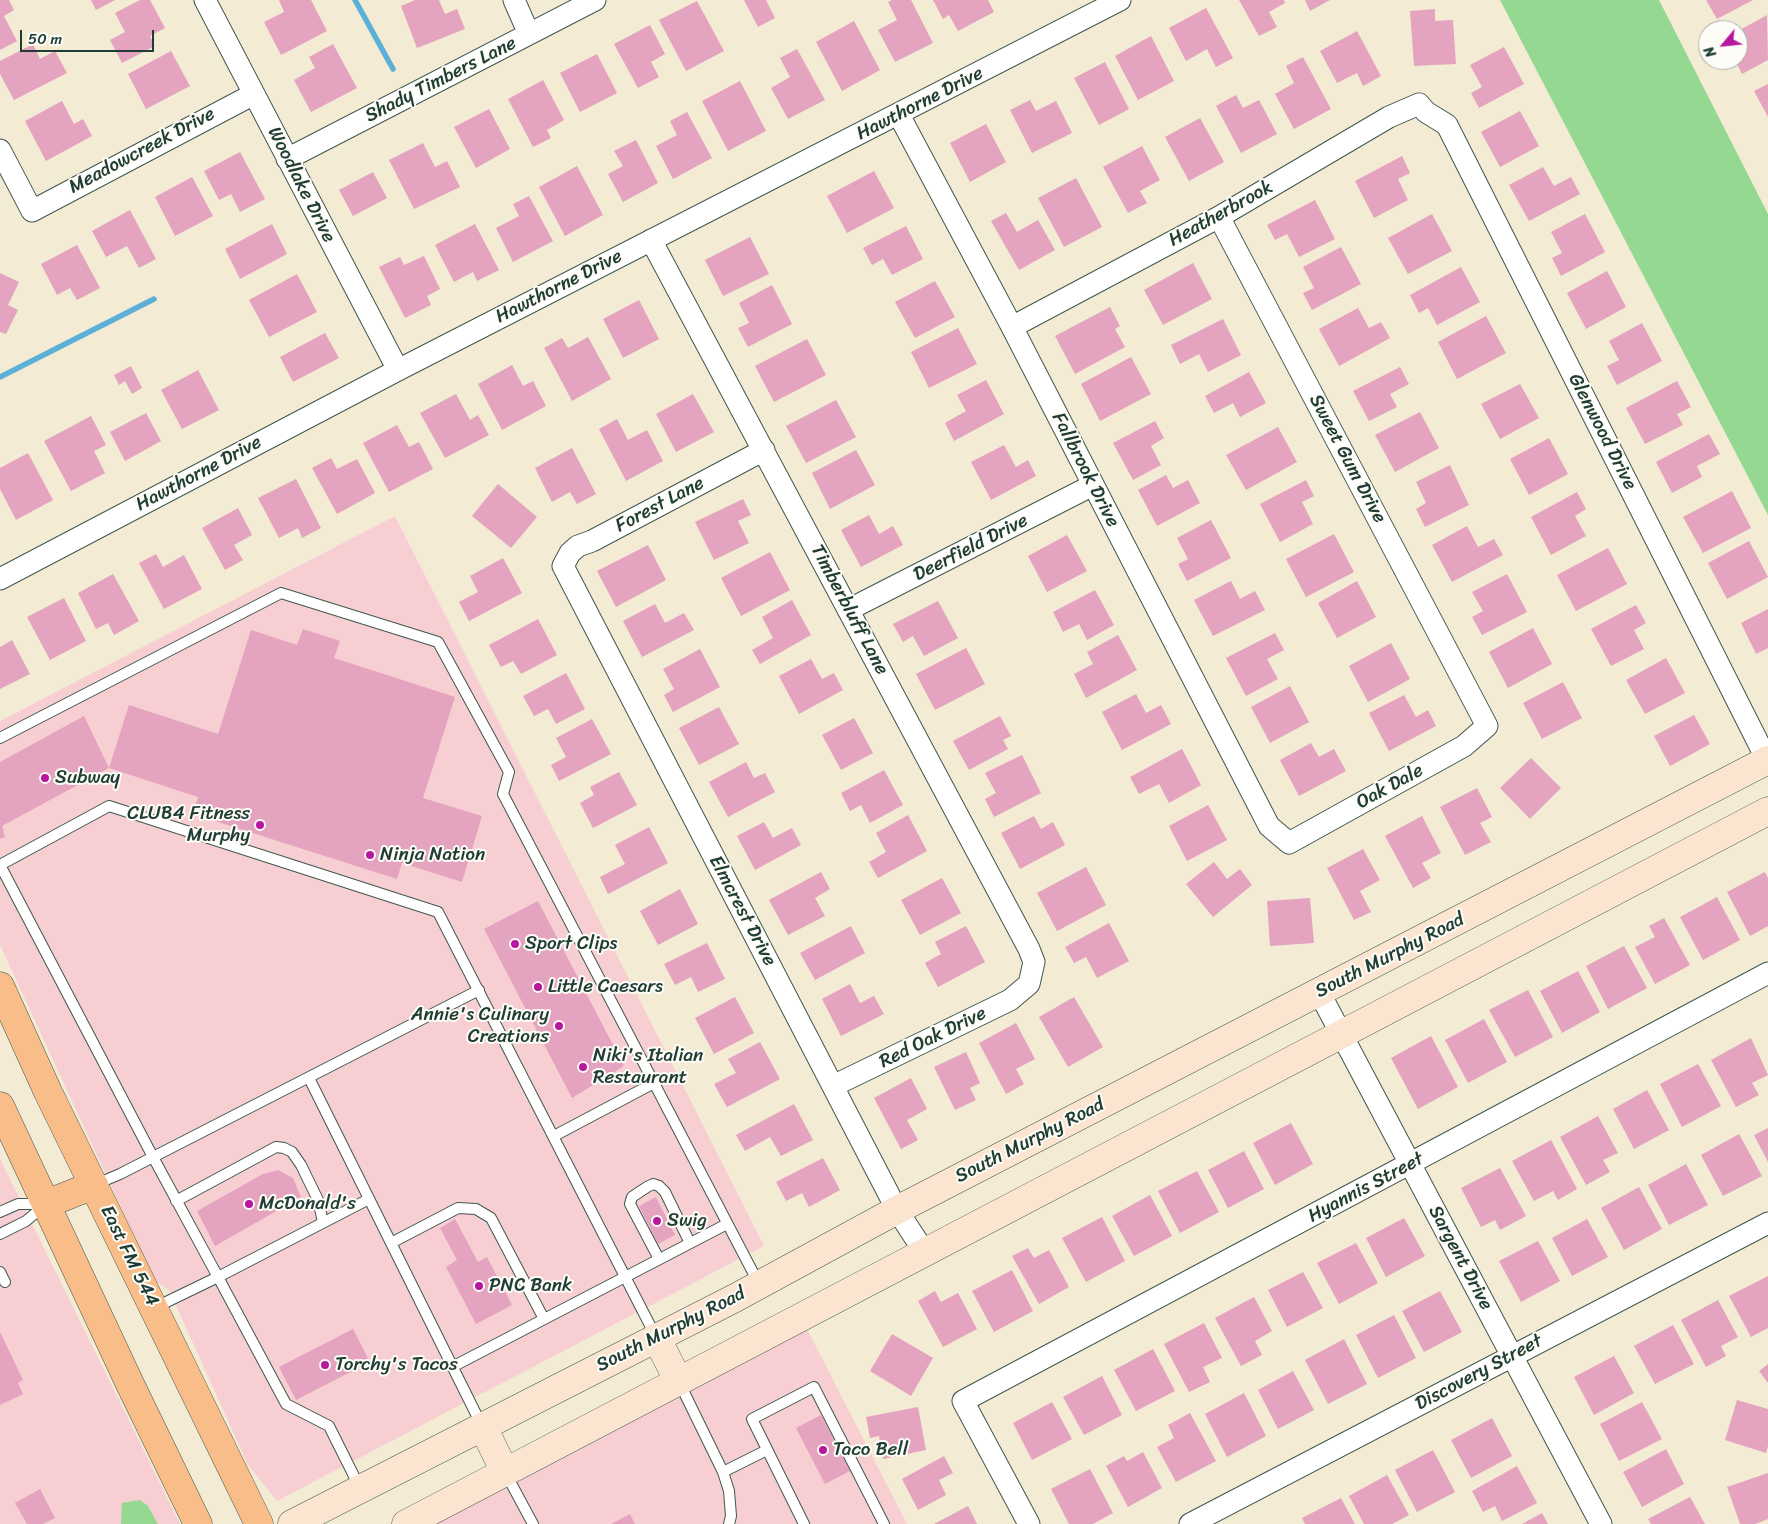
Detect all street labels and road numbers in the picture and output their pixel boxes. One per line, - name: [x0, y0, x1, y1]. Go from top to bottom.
- street label: Shady Timbers Lane: [362, 32, 520, 128]
- street label: Hawthorne Drive: [853, 62, 987, 146]
- street label: Meadowcreek Drive: [65, 103, 219, 199]
- street label: Woodlake Drive: [262, 123, 340, 247]
- street label: Heatherbrook: [1165, 176, 1277, 252]
- street label: Hawthorne Drive: [492, 245, 626, 329]
- street label: Glenwood Drive: [1563, 370, 1641, 494]
- street label: Sweet Gum Drive: [1304, 391, 1390, 527]
- street label: Fallbrook Drive: [1046, 409, 1124, 531]
- street label: Hawthorne Drive: [132, 431, 266, 517]
- street label: Forest Lane: [612, 472, 708, 538]
- street label: Deerfield Drive: [910, 509, 1032, 587]
- street label: Timberbluff Lane: [805, 541, 893, 679]
- street label: Oak Dale: [1353, 759, 1427, 815]
- street label: Elmcrest Drive: [703, 852, 781, 970]
- street label: South Murphy Road: [1312, 909, 1468, 1003]
- street label: Red Oak Drive: [876, 1002, 990, 1074]
- street label: South Murphy Road: [952, 1094, 1108, 1188]
- street label: Hyannis Street: [1304, 1148, 1428, 1228]
- street label: East FM 544: [95, 1202, 163, 1310]
- street label: Sargent Drive: [1423, 1202, 1497, 1314]
- street label: South Murphy Road: [593, 1283, 749, 1377]
- street label: Discovery Street: [1412, 1330, 1546, 1416]

